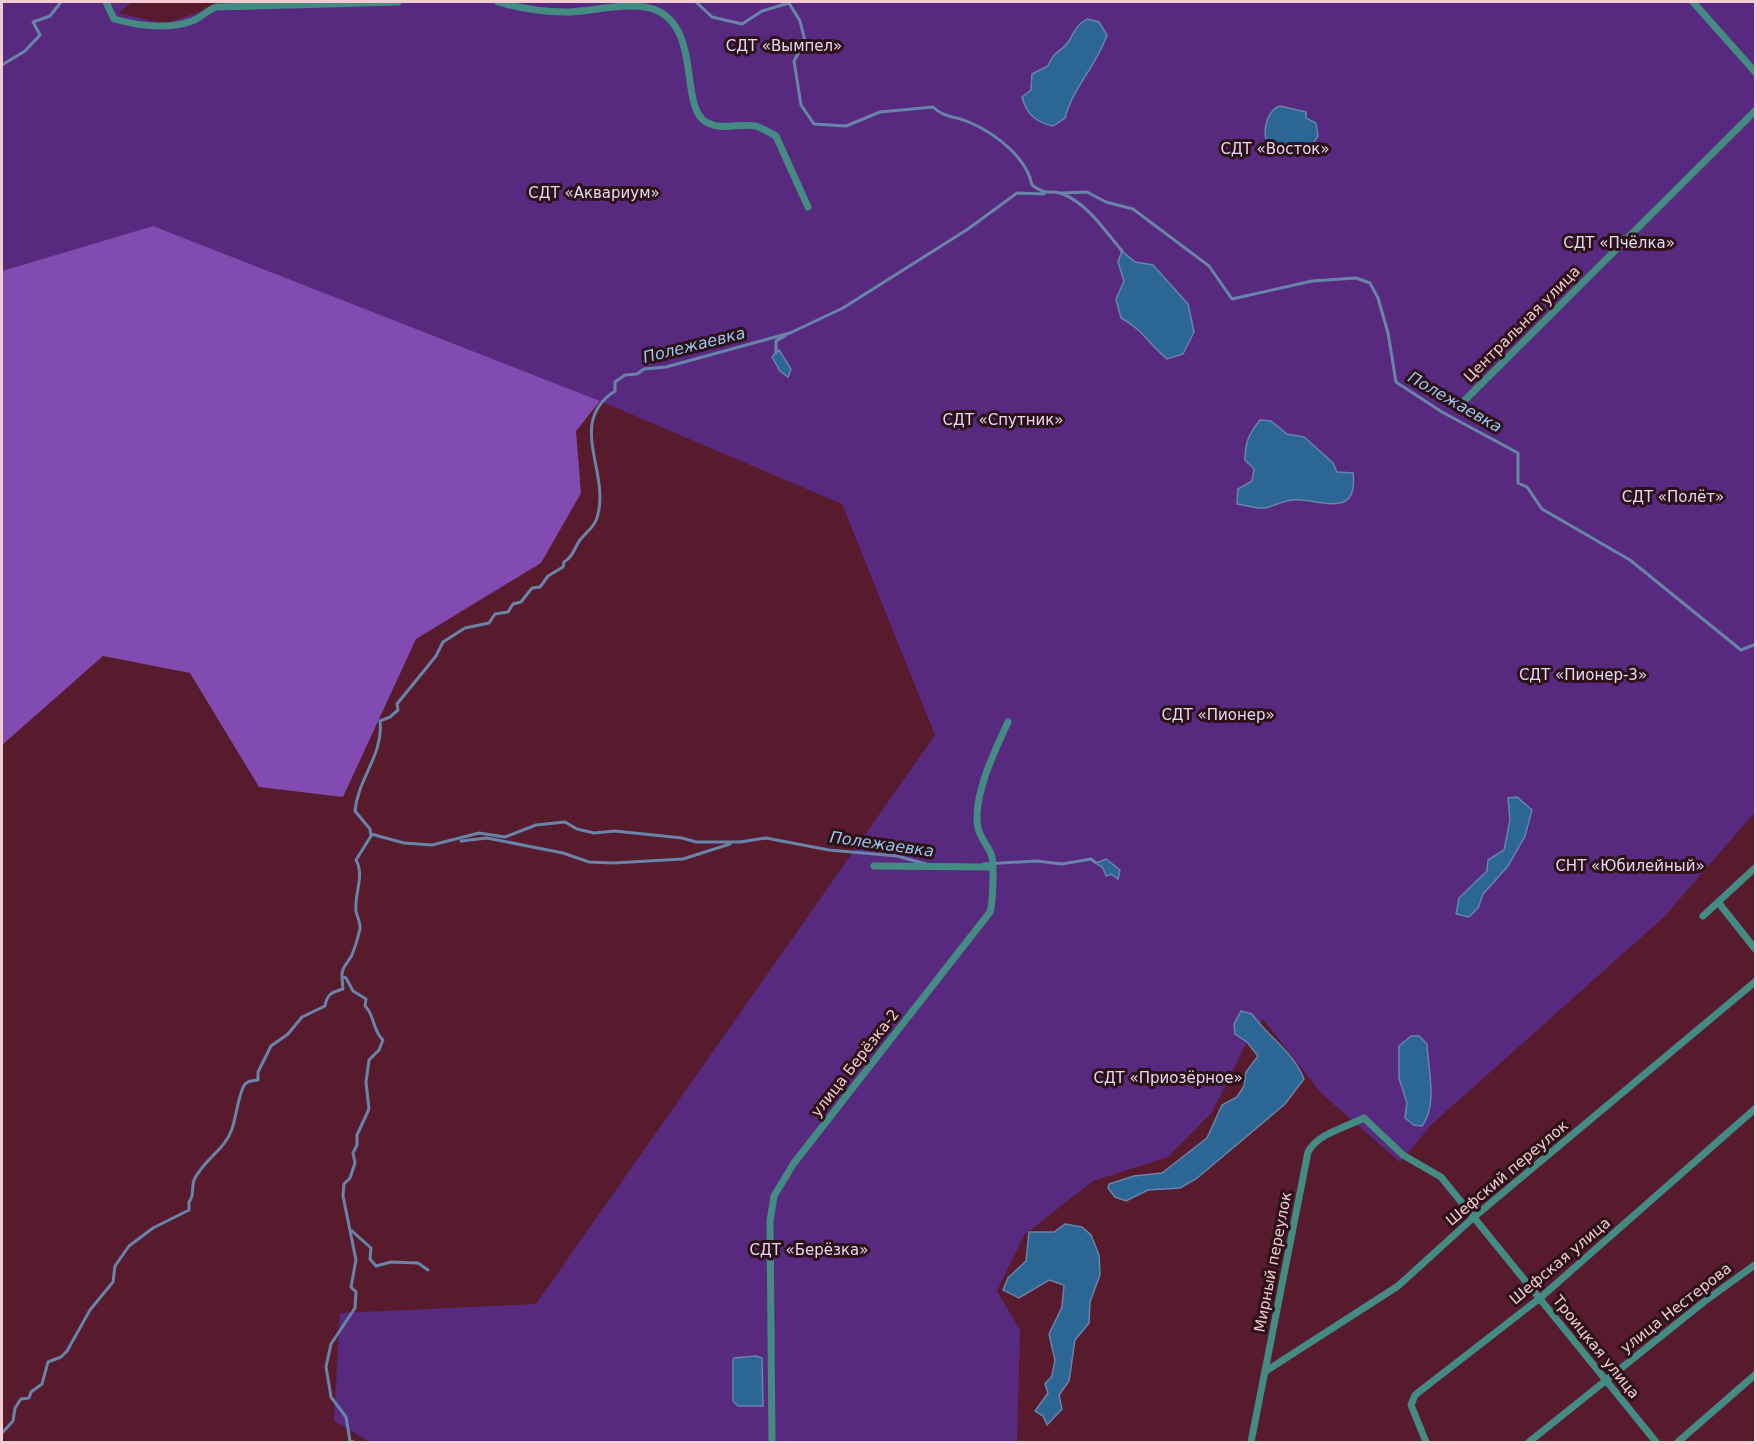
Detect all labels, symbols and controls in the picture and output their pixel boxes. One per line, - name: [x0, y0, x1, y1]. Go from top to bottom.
- park label: СДТ «Вымпел»: [726, 37, 842, 55]
- park label: СДТ «Восток»: [1220, 140, 1330, 158]
- park label: СДТ «Аквариум»: [528, 184, 660, 202]
- park label: СДТ «Пчёлка»: [1563, 234, 1675, 252]
- street label: Центральная улица: [1460, 262, 1584, 386]
- water label: Полежаевка: [641, 323, 747, 367]
- water label: Полежаевка: [1405, 368, 1505, 436]
- park label: СДТ «Спутник»: [943, 411, 1064, 429]
- park label: СДТ «Полёт»: [1622, 488, 1724, 506]
- park label: СДТ «Пионер-3»: [1519, 666, 1647, 684]
- park label: СДТ «Пионер»: [1161, 706, 1275, 724]
- water label: Полежаевка: [829, 827, 935, 861]
- park label: СНТ «Юбилейный»: [1555, 857, 1705, 875]
- street label: улица Берёзка-2: [807, 1006, 903, 1120]
- park label: СДТ «Приозёрное»: [1093, 1069, 1243, 1087]
- street label: Шефский переулок: [1442, 1117, 1572, 1229]
- street label: Мирный переулок: [1251, 1190, 1295, 1334]
- street label: Шефская улица: [1506, 1214, 1614, 1308]
- park label: СДТ «Берёзка»: [750, 1241, 868, 1259]
- street label: улица Нестерова: [1617, 1259, 1735, 1357]
- street label: Троицкая улица: [1548, 1291, 1643, 1402]

